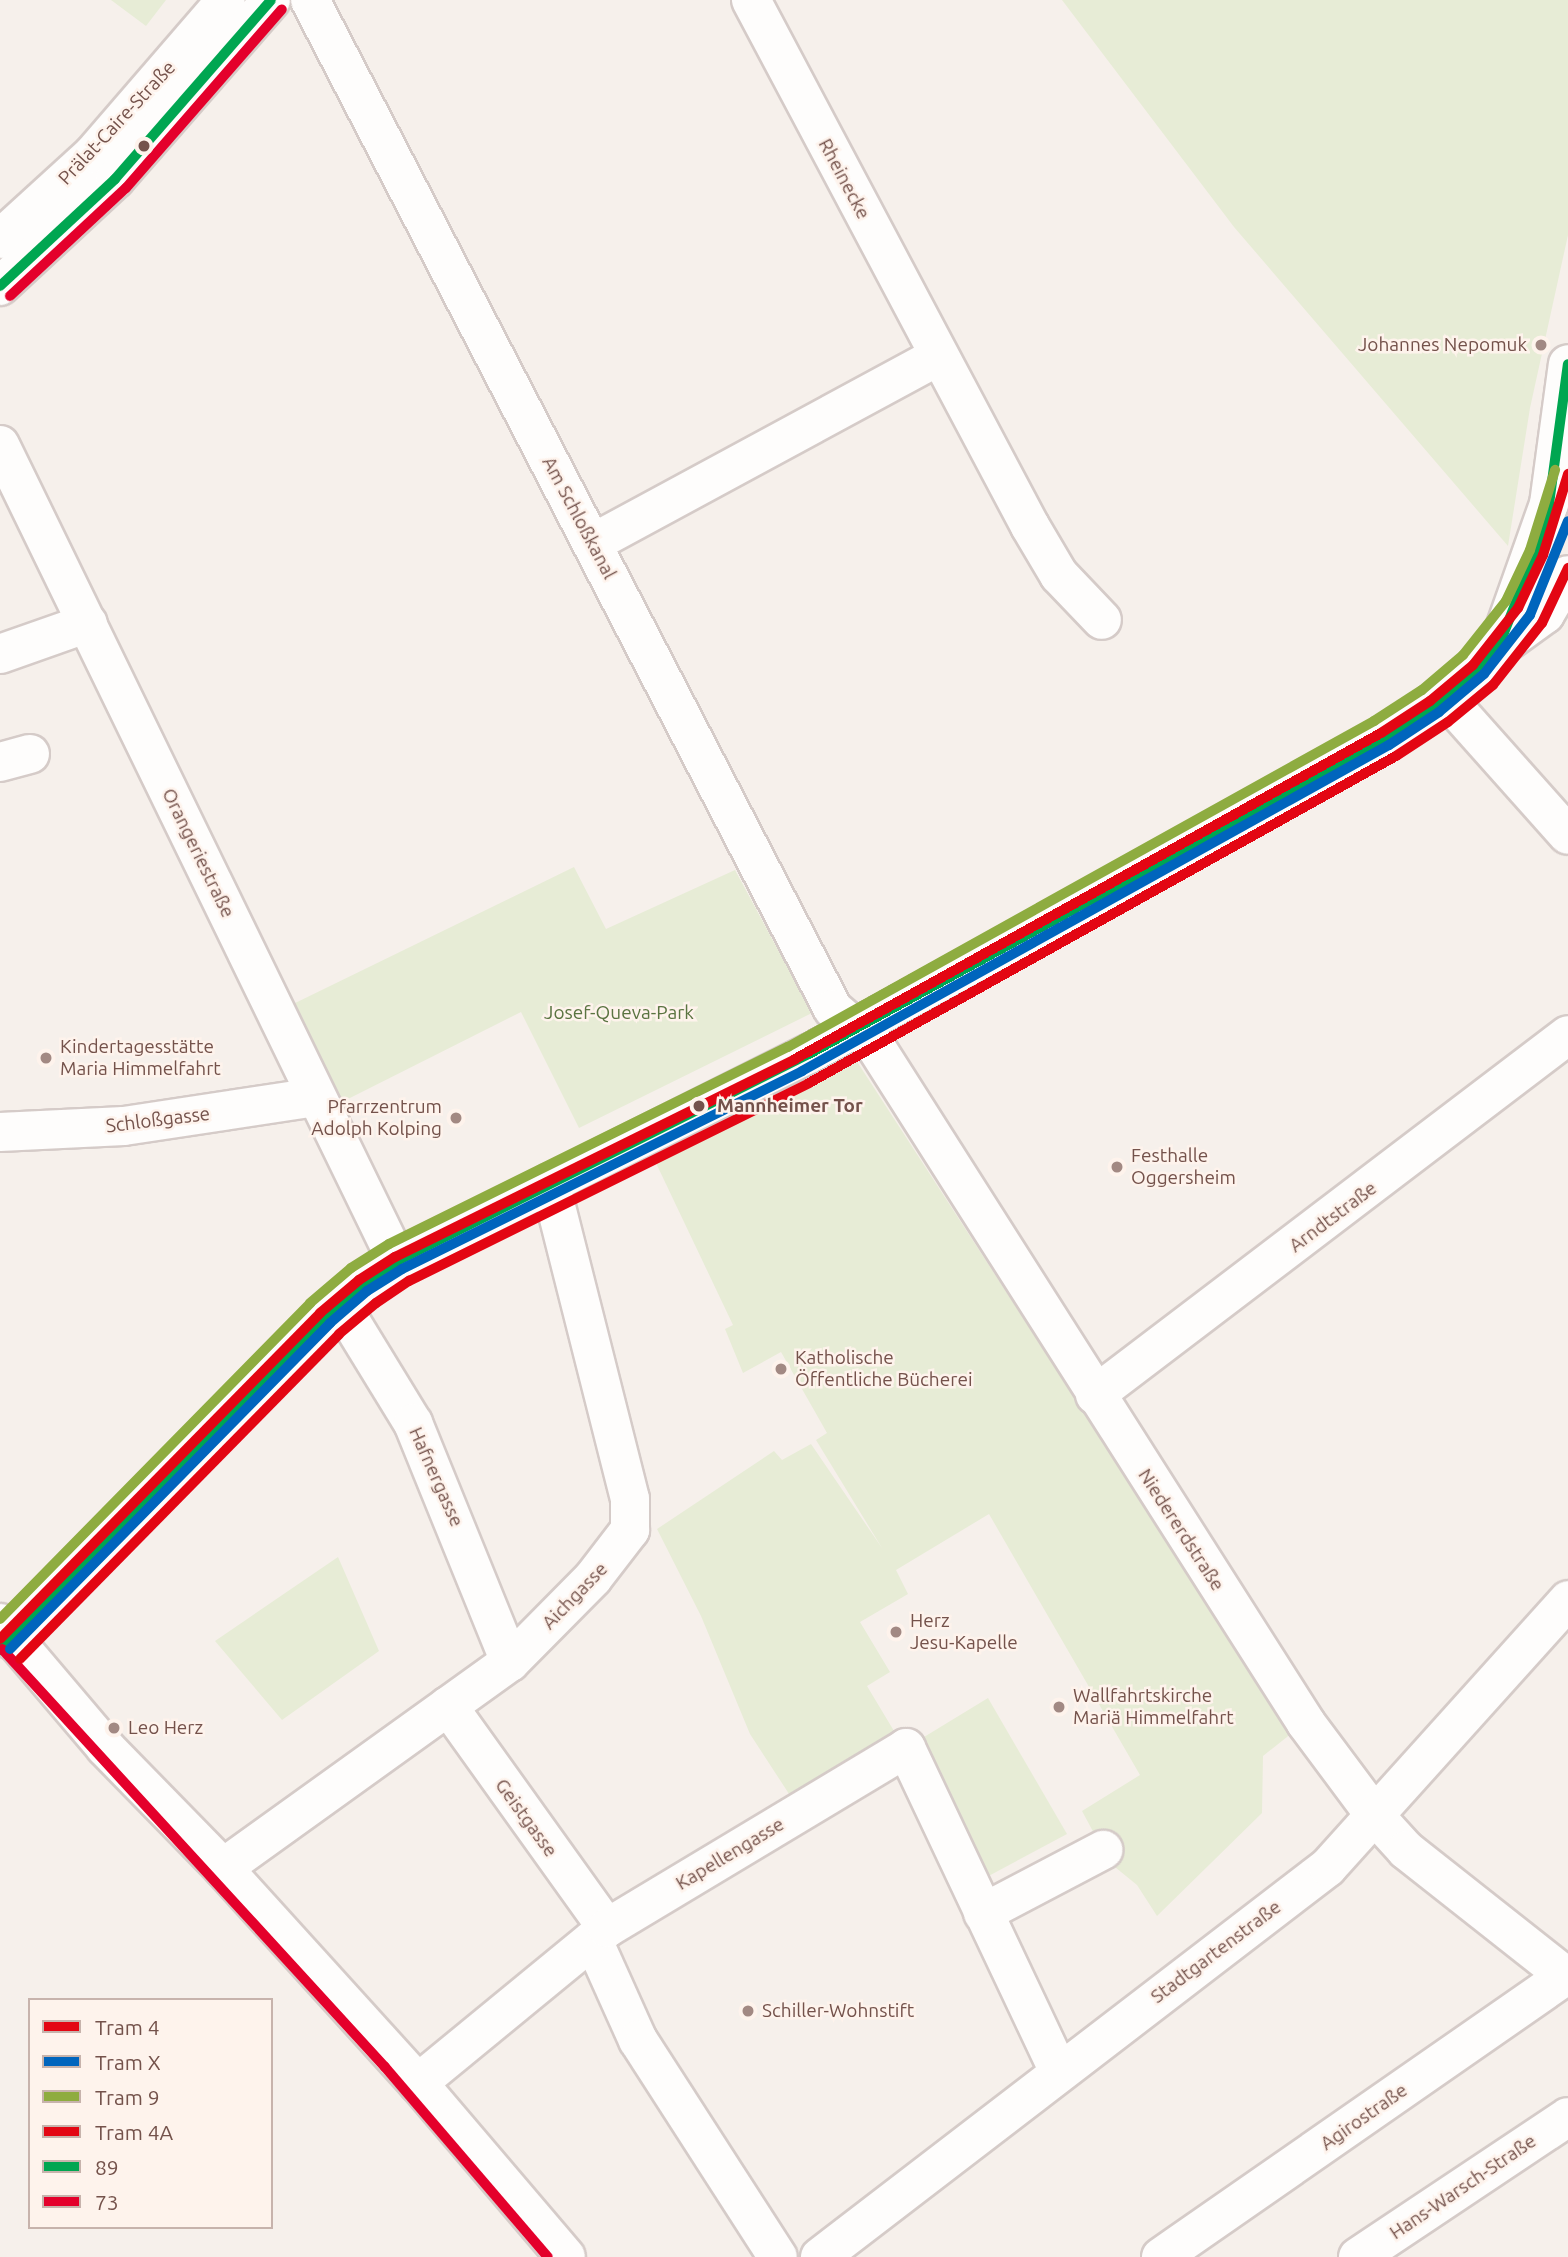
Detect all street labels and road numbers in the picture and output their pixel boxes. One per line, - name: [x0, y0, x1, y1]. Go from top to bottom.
- street label: Prälat-Caire-Straße: [54, 56, 180, 190]
- street label: Rheinecke: [813, 135, 875, 223]
- street label: Am Schloßkanal: [537, 453, 621, 583]
- street label: Orangeriestraße: [157, 785, 239, 921]
- street label: Schloßgasse: [105, 1102, 211, 1138]
- street label: Arndtstraße: [1285, 1177, 1381, 1257]
- street label: Hafnergasse: [404, 1424, 468, 1530]
- street label: Niedererdstraße: [1133, 1465, 1229, 1595]
- street label: Aichgasse: [538, 1558, 612, 1634]
- street label: Geistgasse: [490, 1774, 562, 1862]
- street label: Kapellengasse: [672, 1813, 788, 1895]
- street label: Stadtgartenstraße: [1146, 1896, 1286, 2008]
- street label: Agirostraße: [1316, 2079, 1412, 2155]
- street label: Hans-Warsch-Straße: [1386, 2130, 1540, 2244]

